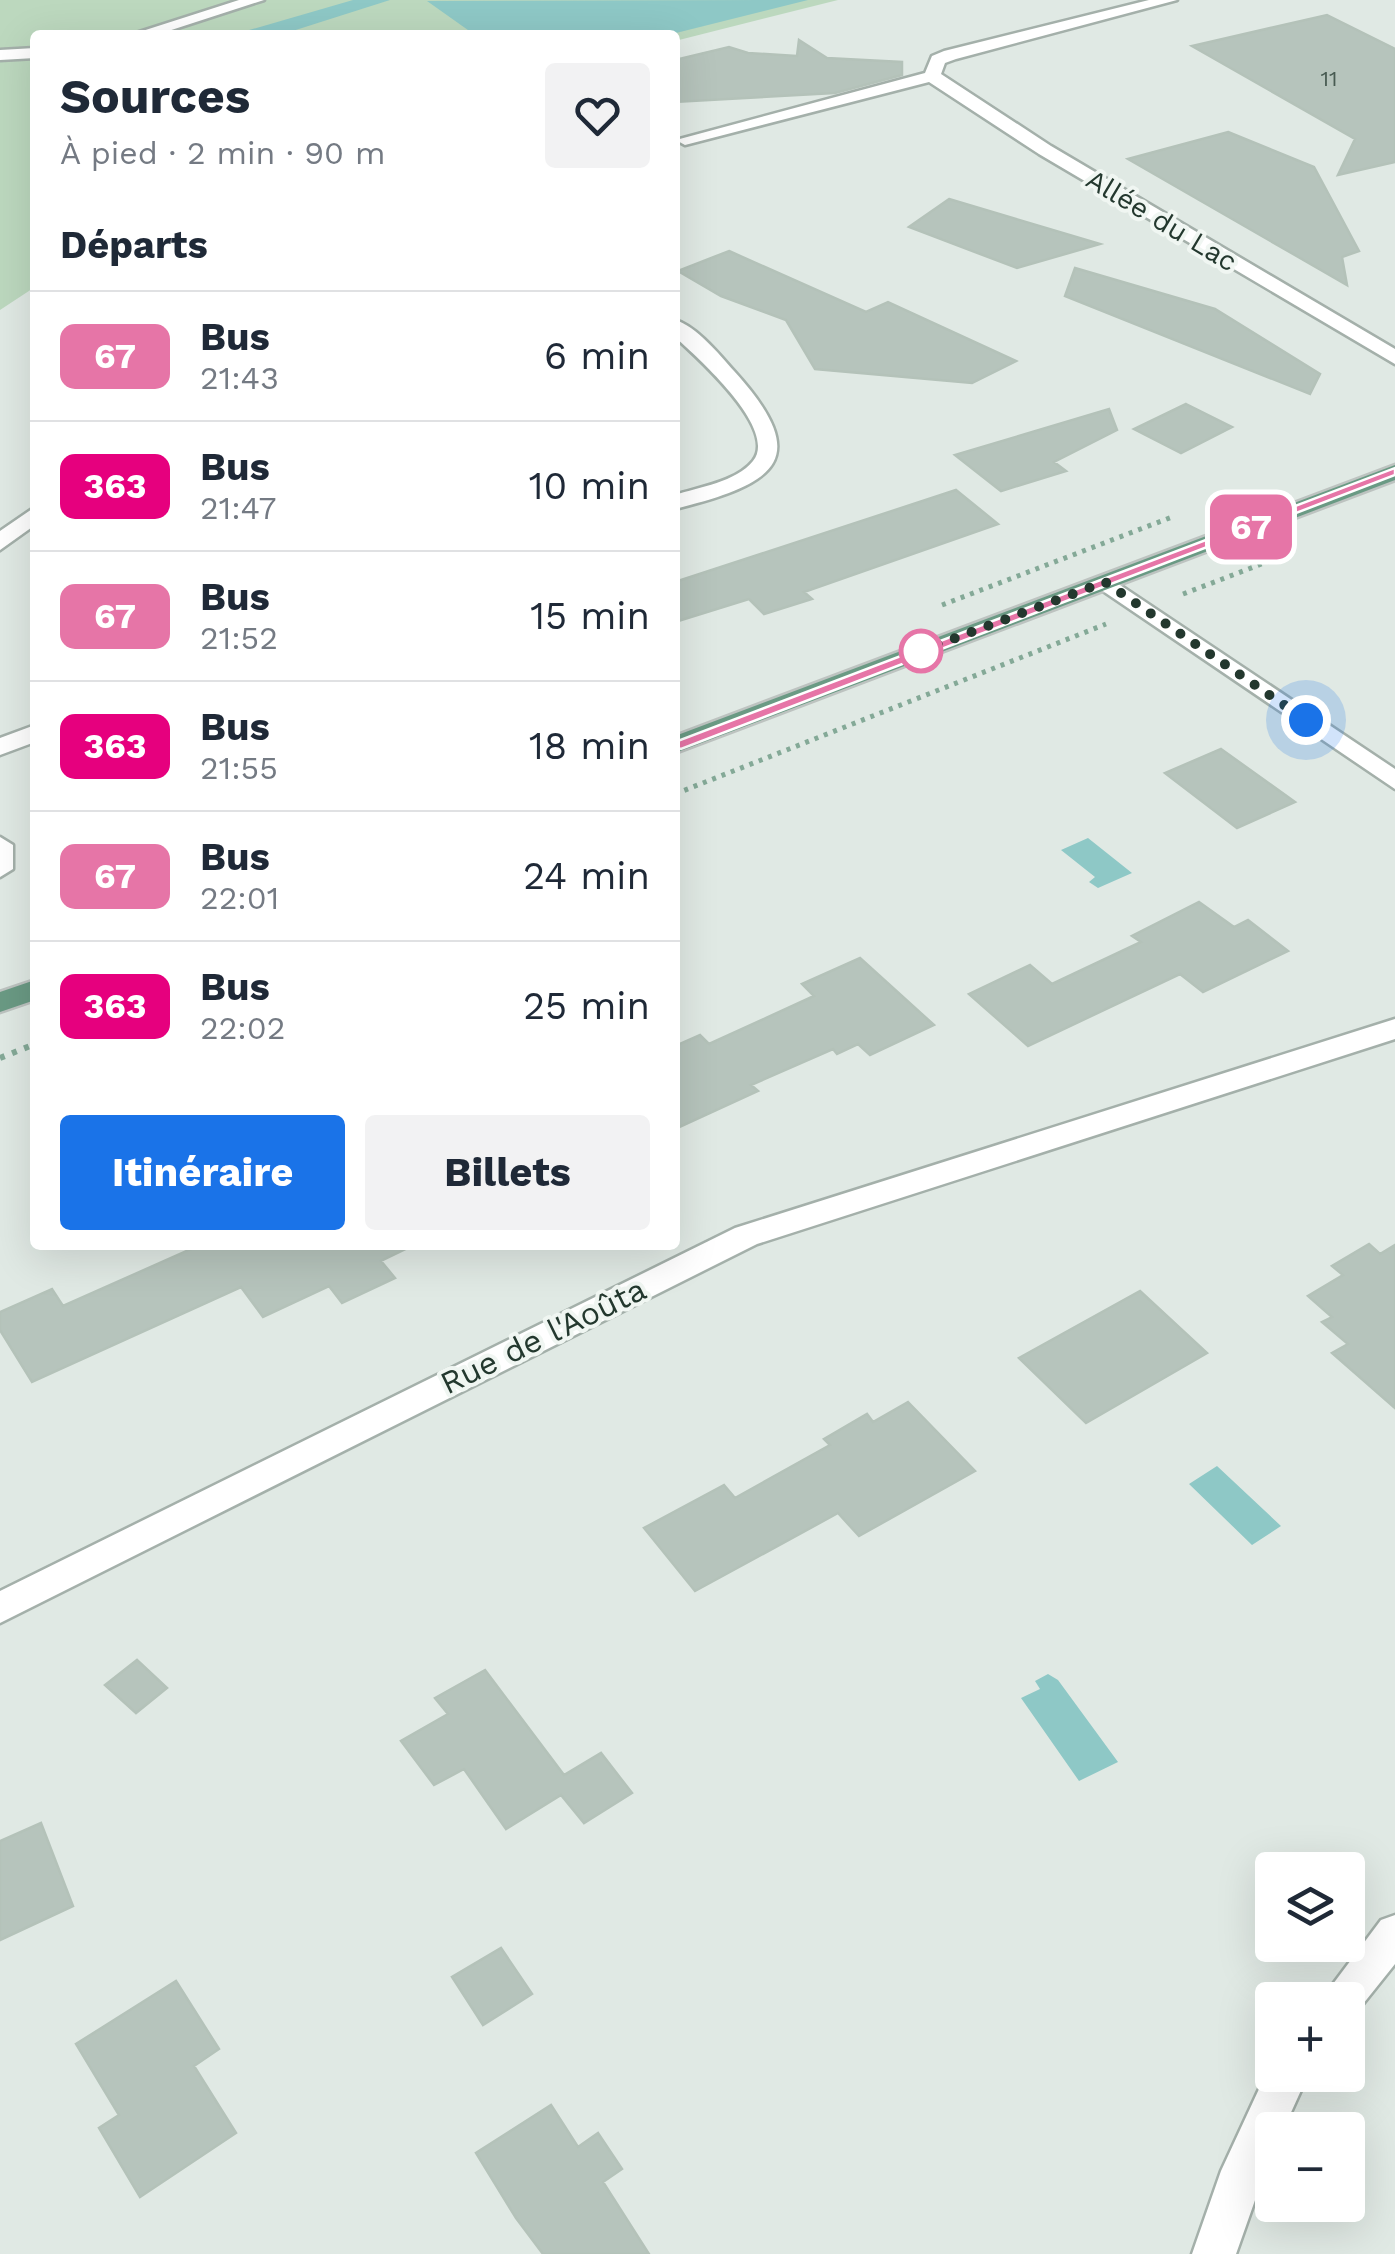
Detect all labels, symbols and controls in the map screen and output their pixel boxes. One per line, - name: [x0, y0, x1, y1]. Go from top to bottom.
- button: heart: [545, 63, 650, 168]
- house number: 11: [1320, 66, 1338, 91]
- text: Sources: [60, 68, 250, 125]
- text: À pied · 2 min · 90 m: [60, 134, 385, 172]
- street label: Allée du Lac: [1080, 162, 1243, 278]
- text: Départs: [60, 223, 208, 267]
- text: Bus: [200, 315, 270, 359]
- text: 6 min: [544, 334, 650, 378]
- text: 67: [94, 335, 136, 377]
- text: 21:43: [200, 359, 279, 397]
- text: Bus: [200, 445, 270, 489]
- text: 10 min: [529, 464, 650, 508]
- text: 363: [83, 465, 147, 507]
- text: 21:47: [200, 489, 277, 527]
- line badge: 67: [1206, 494, 1296, 560]
- text: 67: [1230, 506, 1272, 548]
- text: Bus: [200, 575, 270, 619]
- text: 15 min: [530, 594, 650, 638]
- text: 67: [94, 595, 136, 637]
- text: 21:52: [200, 619, 278, 657]
- unlabelled marker: [900, 630, 942, 672]
- your location: [1281, 695, 1331, 745]
- text: Bus: [200, 705, 270, 749]
- text: 18 min: [529, 724, 650, 768]
- text: 363: [83, 725, 147, 767]
- text: 21:55: [200, 749, 278, 787]
- text: Bus: [200, 835, 270, 879]
- text: 24 min: [523, 854, 650, 898]
- text: 67: [94, 855, 136, 897]
- text: 22:01: [200, 879, 279, 917]
- text: Bus: [200, 965, 270, 1009]
- text: 25 min: [523, 984, 650, 1028]
- text: 363: [83, 985, 147, 1027]
- text: 22:02: [200, 1009, 285, 1047]
- button: Itinéraire: [60, 1115, 345, 1230]
- button: Billets: [365, 1115, 650, 1230]
- street label: Rue de l'Aoûta: [434, 1270, 652, 1402]
- map controls: [1255, 1852, 1365, 2222]
- button: layers: [1255, 1852, 1365, 1962]
- button: +: [1255, 1982, 1365, 2092]
- button: −: [1255, 2112, 1365, 2222]

